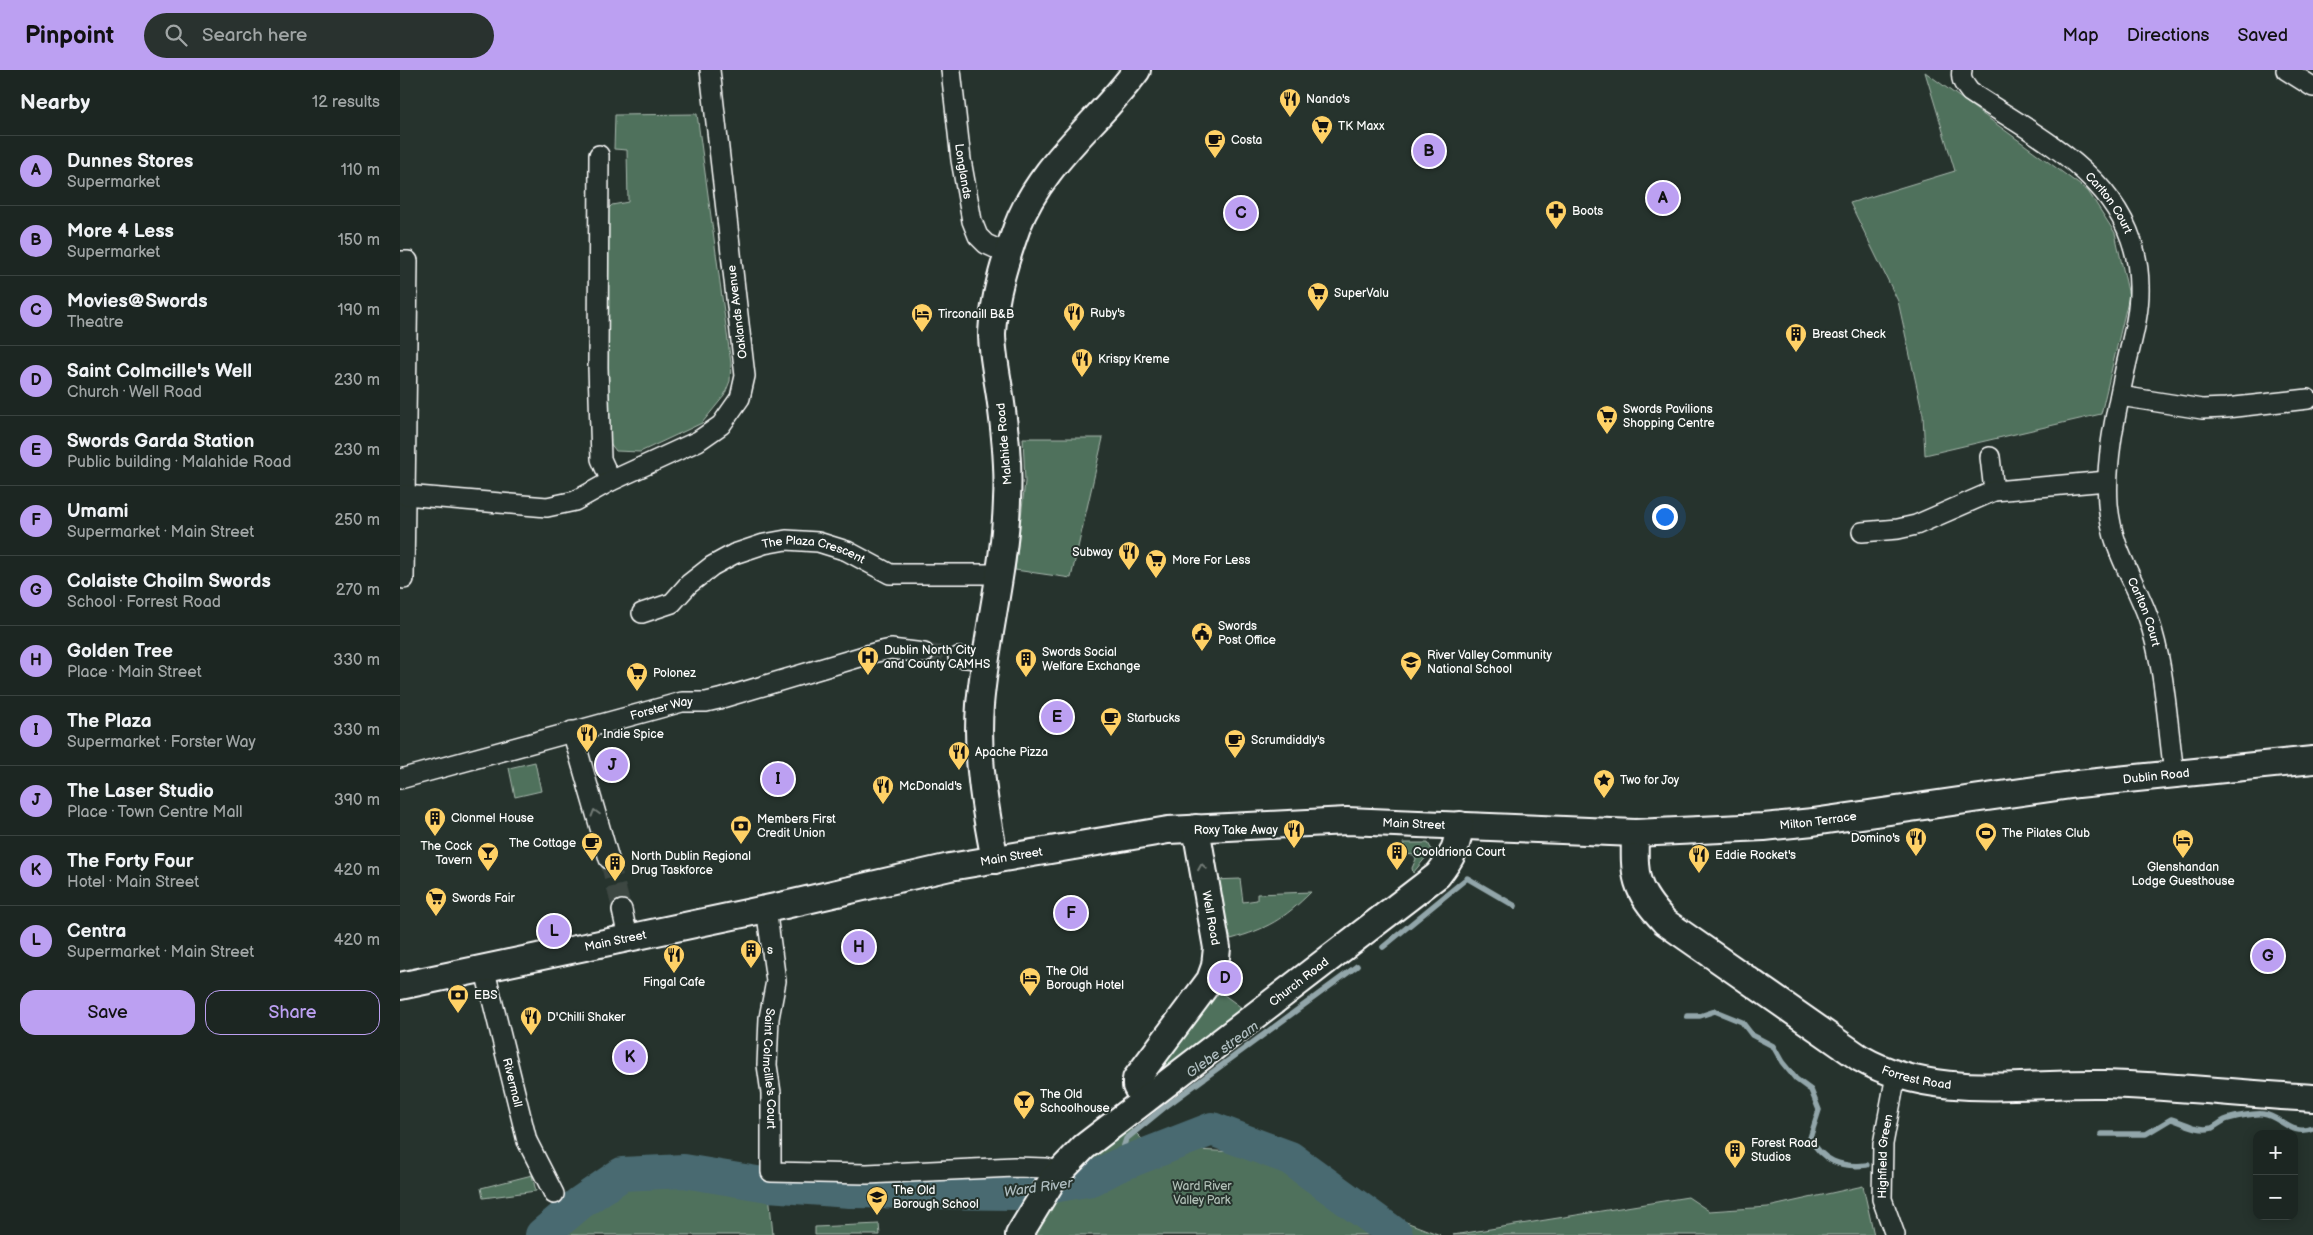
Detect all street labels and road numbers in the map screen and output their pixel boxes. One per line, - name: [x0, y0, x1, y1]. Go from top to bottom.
- street label: Longlands: [951, 143, 975, 200]
- street label: Carlton Court: [2082, 169, 2135, 236]
- street label: Oaklands Avenue: [724, 264, 751, 360]
- street label: Malahide Road: [993, 402, 1016, 486]
- street label: The Plaza Crescent: [761, 533, 868, 567]
- street label: Carlton Court: [2124, 575, 2163, 648]
- street label: Forster Way: [629, 695, 693, 724]
- street label: Dublin Road: [2122, 766, 2190, 787]
- street label: Milton Terrace: [1779, 809, 1858, 833]
- street label: Main Street: [1382, 815, 1446, 833]
- street label: Main Street: [979, 844, 1044, 870]
- street label: Well Road: [1198, 890, 1223, 947]
- street label: Main Street: [583, 927, 648, 955]
- street label: Church Road: [1266, 955, 1332, 1010]
- street label: Saint Colmcille's Court: [759, 1007, 778, 1129]
- street label: Rivermall: [499, 1056, 525, 1109]
- street label: Forrest Road: [1879, 1062, 1952, 1093]
- street label: Highfield Green: [1875, 1113, 1896, 1199]

